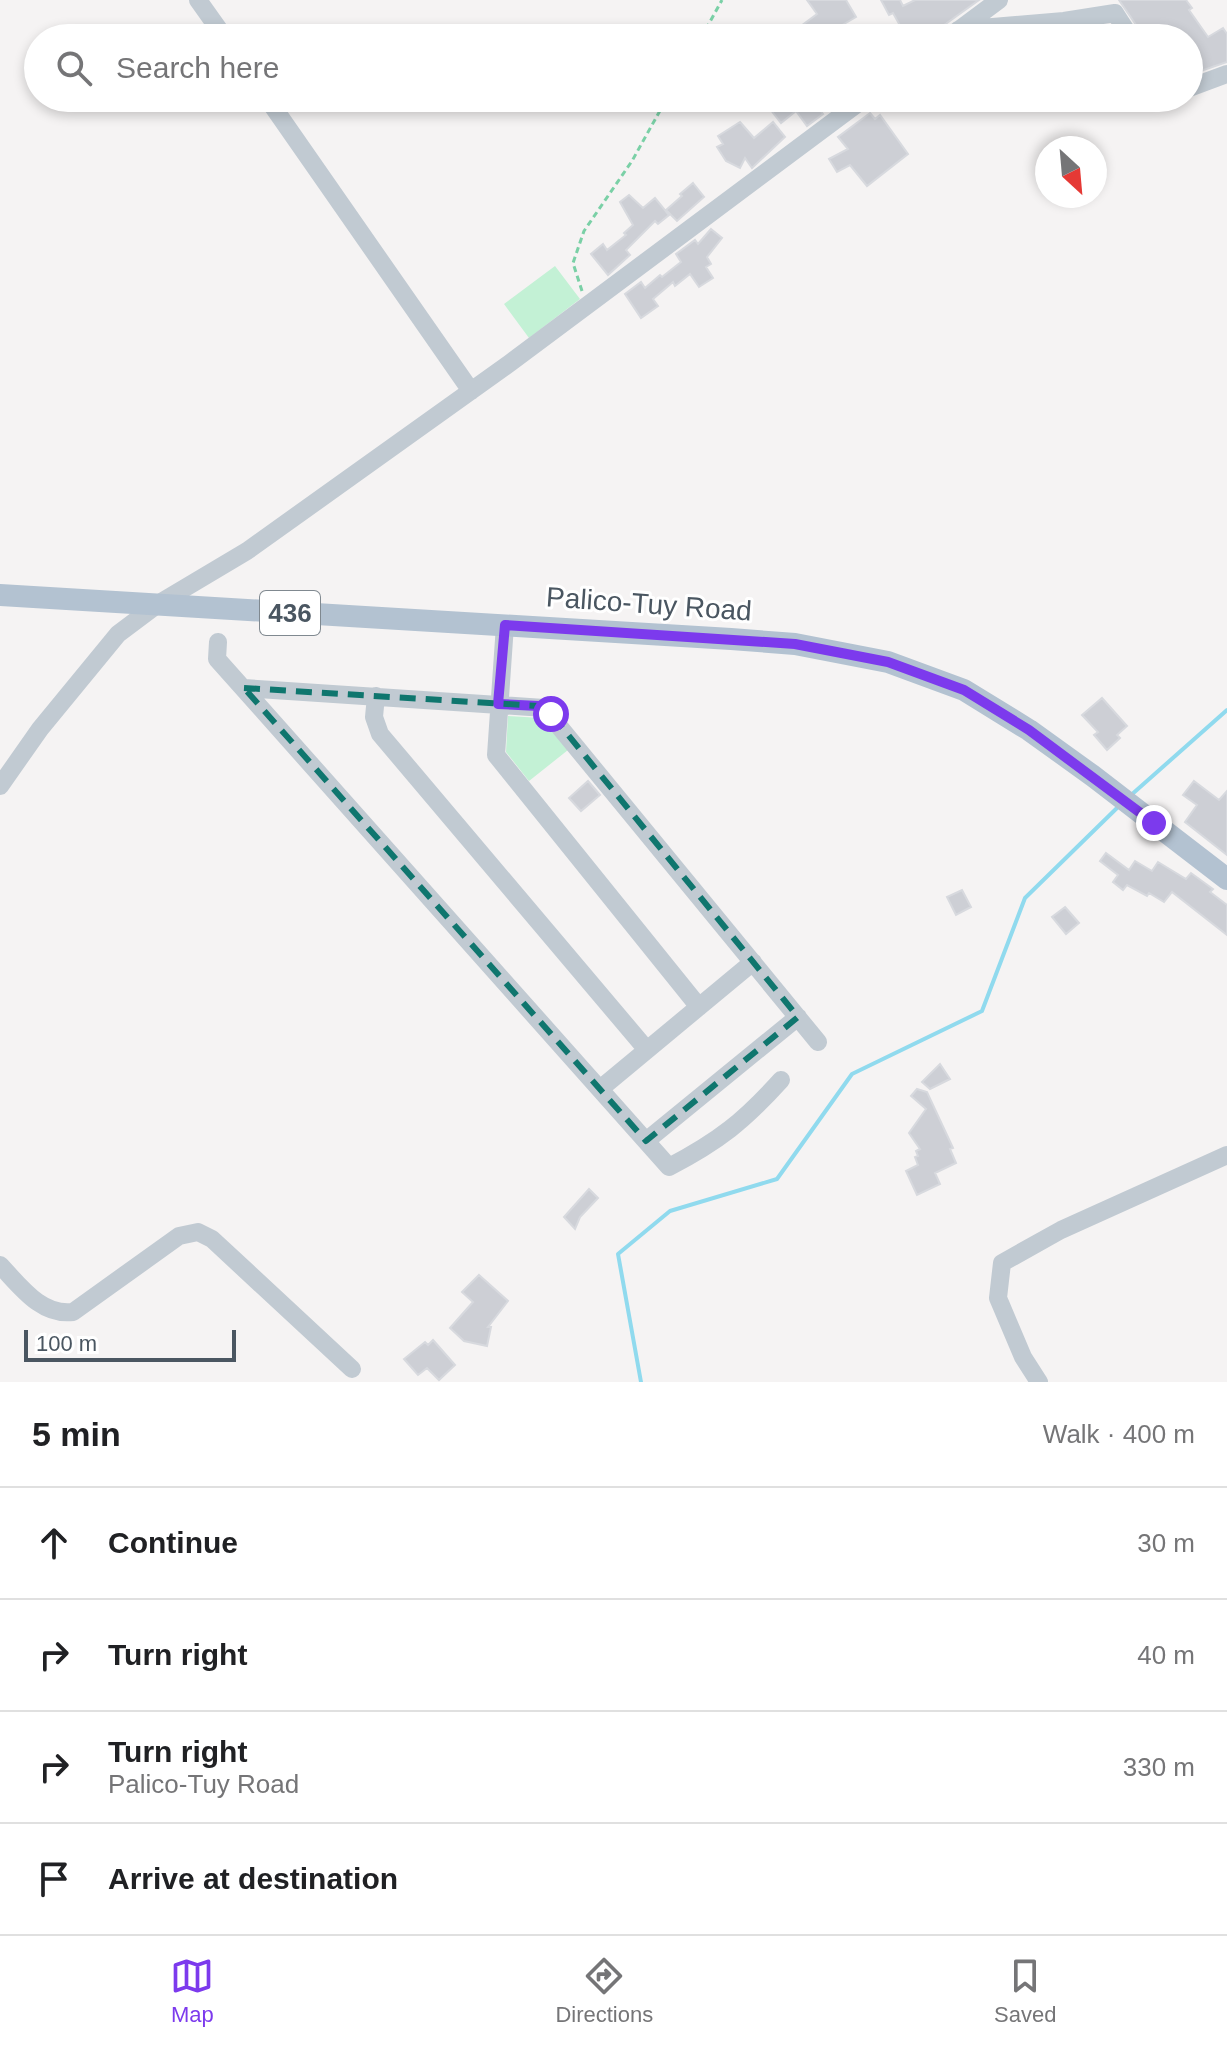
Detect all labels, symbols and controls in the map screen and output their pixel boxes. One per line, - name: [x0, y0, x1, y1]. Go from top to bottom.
- search box: [24, 24, 1203, 112]
- icon: search: [52, 46, 96, 90]
- text: Search here: [116, 51, 279, 84]
- north arrow: [1035, 136, 1107, 208]
- street label: Palico-Tuy Road: [545, 581, 753, 627]
- road number: 436: [260, 591, 320, 635]
- route start: [533, 696, 569, 732]
- route end: [1136, 805, 1172, 841]
- scale bar: [24, 1326, 236, 1362]
- text: 100 m: [36, 1331, 97, 1356]
- text: 5 min: [32, 1415, 121, 1453]
- text: Walk · 400 m: [1043, 1419, 1195, 1449]
- icon: ahead: [32, 1521, 76, 1565]
- text: Continue: [108, 1526, 238, 1559]
- text: 30 m: [1137, 1528, 1195, 1558]
- icon: right: [32, 1633, 76, 1677]
- text: Turn right: [108, 1638, 247, 1671]
- text: 40 m: [1137, 1640, 1195, 1670]
- text: Turn right: [108, 1735, 247, 1768]
- icon: right: [32, 1745, 76, 1789]
- text: 330 m: [1123, 1752, 1195, 1782]
- text: Palico-Tuy Road: [108, 1769, 299, 1799]
- icon: arrive: [32, 1857, 76, 1901]
- text: Arrive at destination: [108, 1862, 398, 1895]
- tab: Map: [170, 1954, 214, 2028]
- tab: Directions: [555, 1954, 653, 2028]
- tab: Saved: [994, 1954, 1057, 2028]

